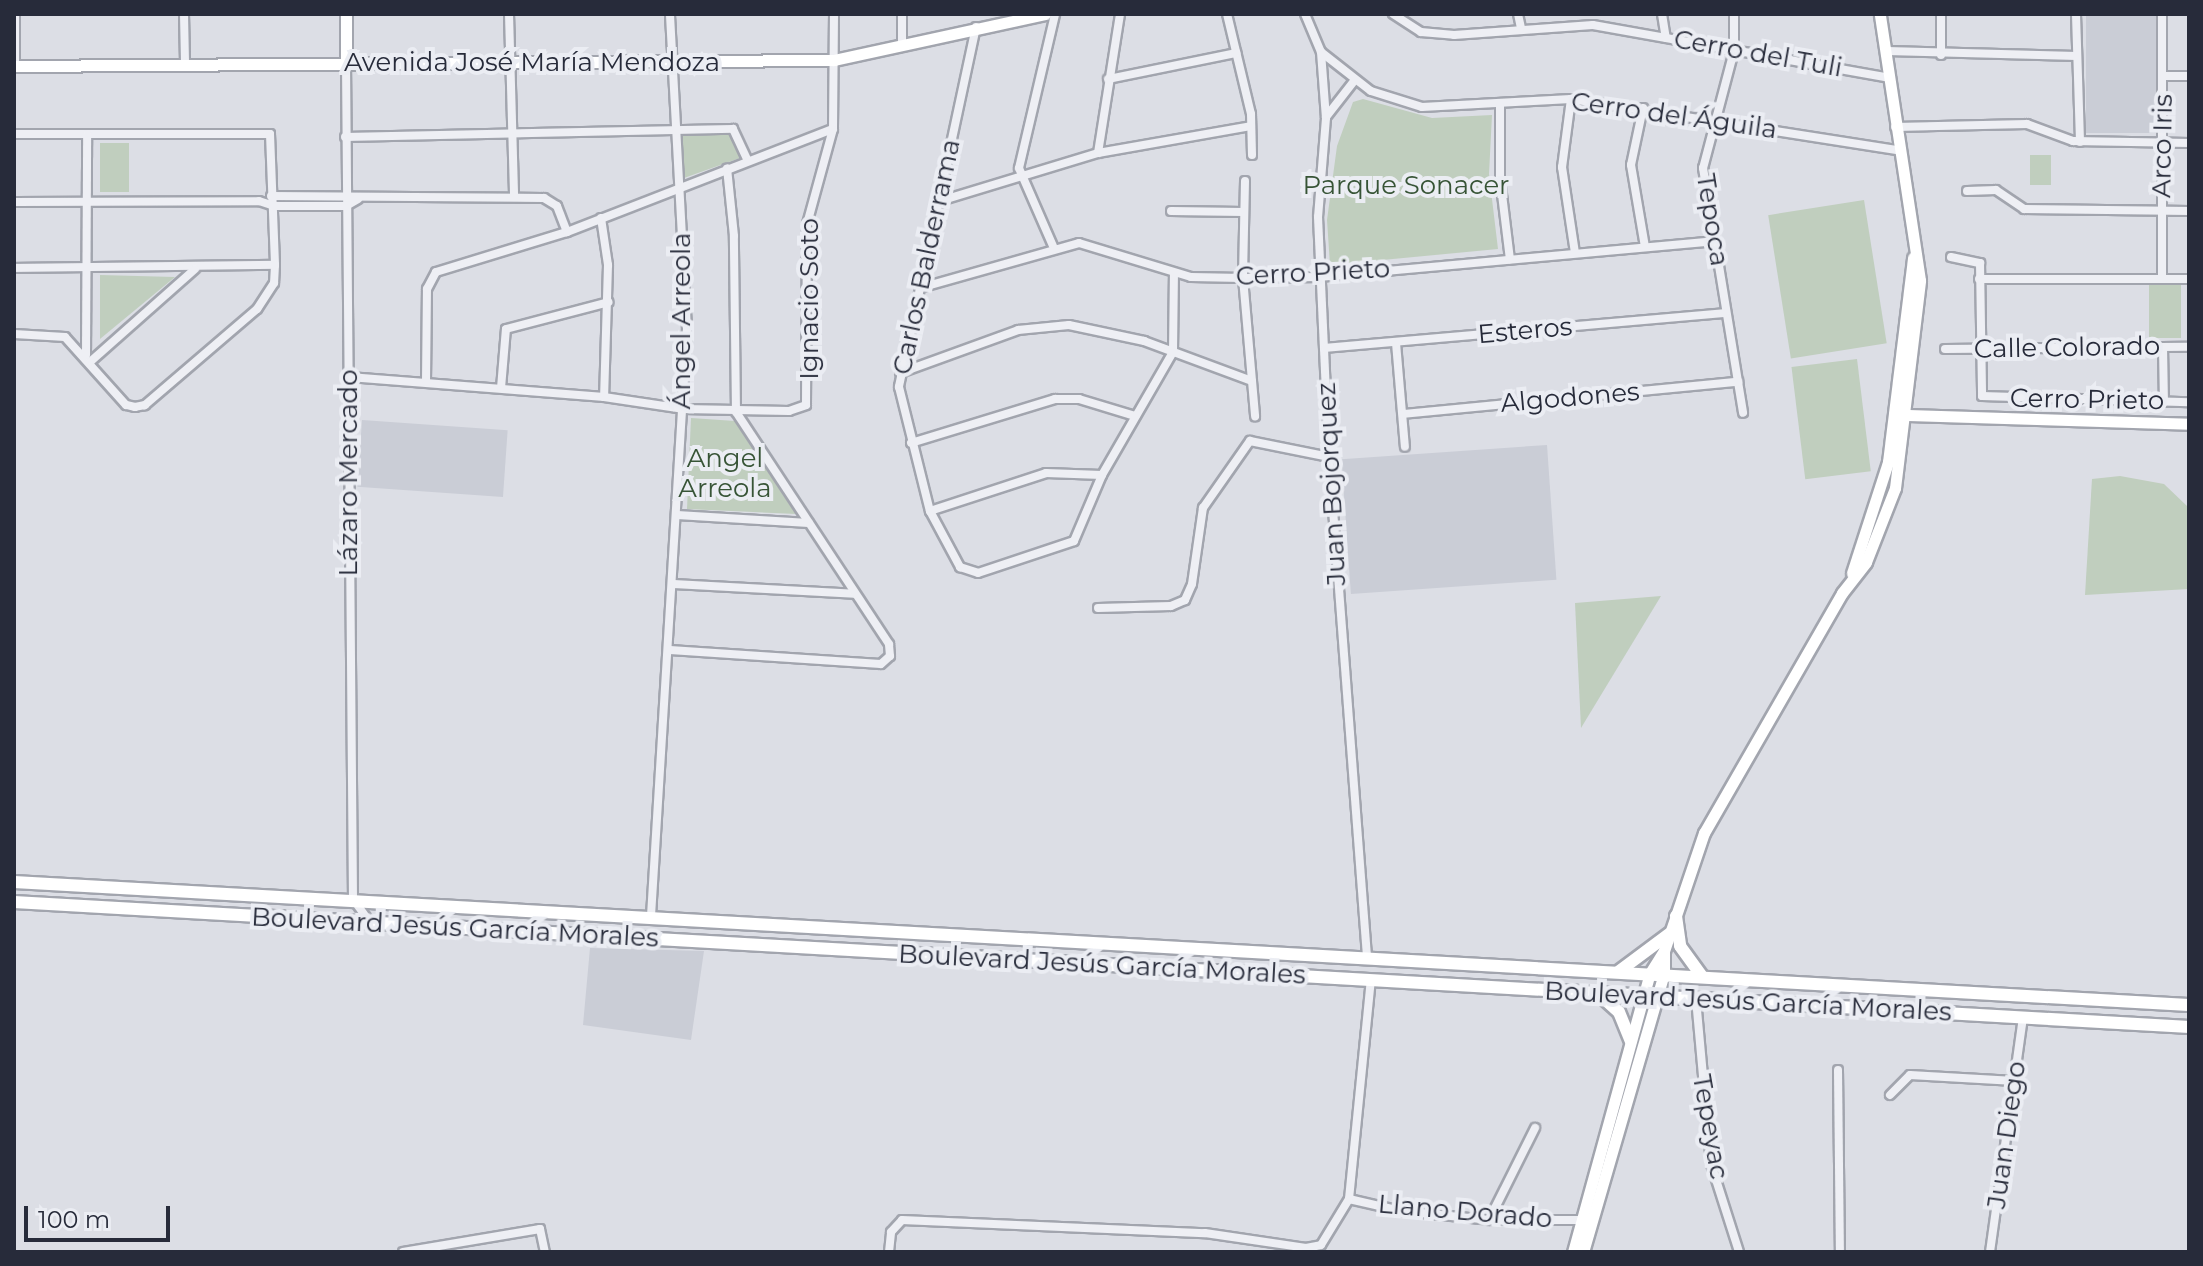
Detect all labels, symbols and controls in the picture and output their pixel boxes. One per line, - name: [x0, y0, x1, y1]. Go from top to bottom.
- street label: Cerro del Tuli: [1672, 24, 1844, 84]
- street label: Avenida José María Mendoza: [344, 47, 720, 79]
- street label: Cerro del Águila: [1569, 86, 1779, 146]
- street label: Arco Iris: [2146, 94, 2180, 198]
- street label: Carlos Balderrama: [887, 137, 967, 377]
- park label: Parque Sonacer: [1302, 170, 1510, 202]
- street label: Tepoca: [1689, 172, 1735, 268]
- street label: Ignacio Soto: [794, 218, 826, 380]
- street label: Ángel Arreola: [666, 233, 698, 409]
- street label: Cerro Prieto: [1235, 253, 1391, 293]
- street label: Esteros: [1476, 311, 1574, 351]
- street label: Calle Colorado: [1974, 331, 2160, 365]
- street label: Lázaro Mercado: [333, 369, 365, 577]
- street label: Algodones: [1499, 376, 1641, 420]
- street label: Juan Bojorquez: [1311, 382, 1353, 586]
- street label: Cerro Prieto: [2010, 383, 2164, 417]
- park label: Angel Arreola: [678, 443, 772, 504]
- street label: Boulevard Jesús García Morales: [250, 902, 660, 954]
- street label: Boulevard Jesús García Morales: [897, 939, 1307, 991]
- street label: Boulevard Jesús García Morales: [1543, 976, 1953, 1028]
- street label: Juan Diego: [1981, 1059, 2033, 1211]
- street label: Tepeyac: [1685, 1072, 1735, 1182]
- street label: Llano Dorado: [1377, 1189, 1553, 1235]
- scale bar: [28, 1190, 174, 1240]
- text: 100 m: [38, 1205, 110, 1234]

